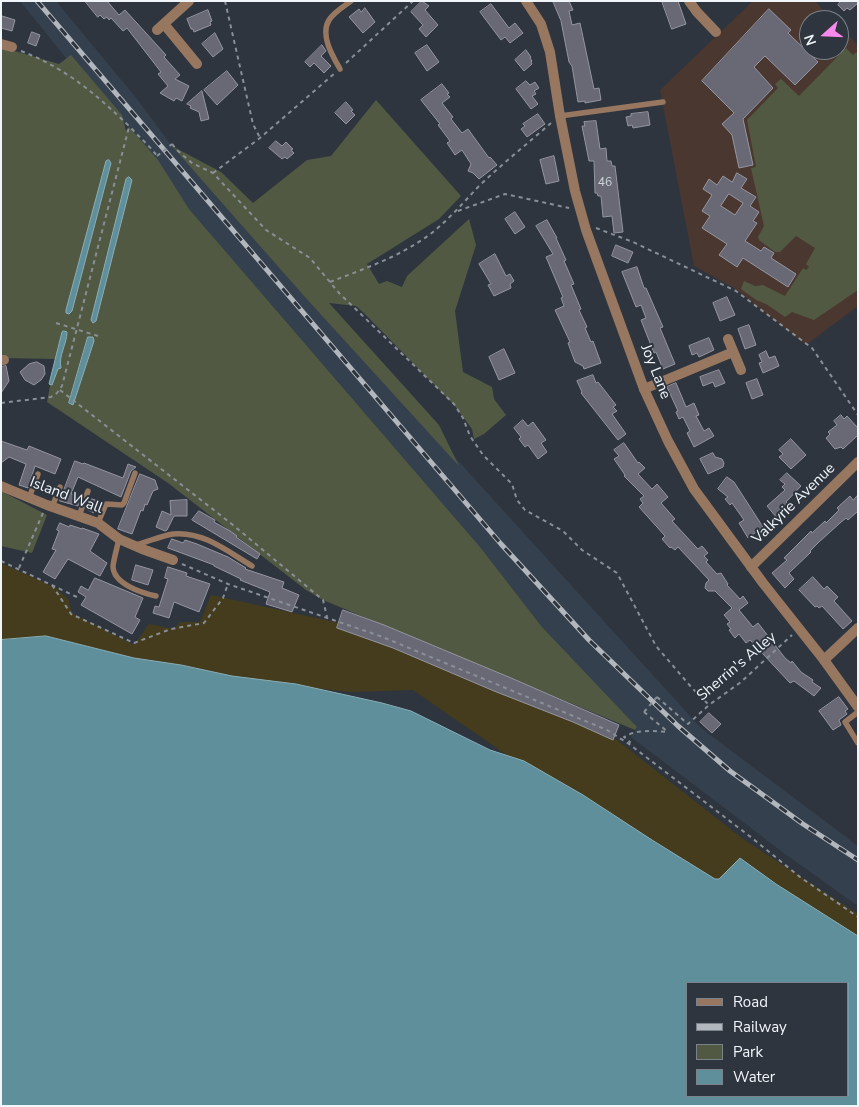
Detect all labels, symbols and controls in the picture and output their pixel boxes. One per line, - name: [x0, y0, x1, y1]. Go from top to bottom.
- north arrow: [799, 10, 849, 60]
- text: N: [800, 32, 821, 48]
- house number: 46: [598, 176, 612, 190]
- street label: Joy Lane: [636, 342, 674, 402]
- street label: Valkyrie Avenue: [749, 460, 839, 548]
- street label: Island Wall: [27, 474, 105, 518]
- street label: Sherrin's Alley: [694, 629, 780, 705]
- legend: [686, 982, 849, 1097]
- text: Road: [733, 992, 768, 1012]
- text: Railway: [733, 1017, 787, 1037]
- text: Park: [733, 1042, 763, 1062]
- text: Water: [733, 1067, 775, 1087]

